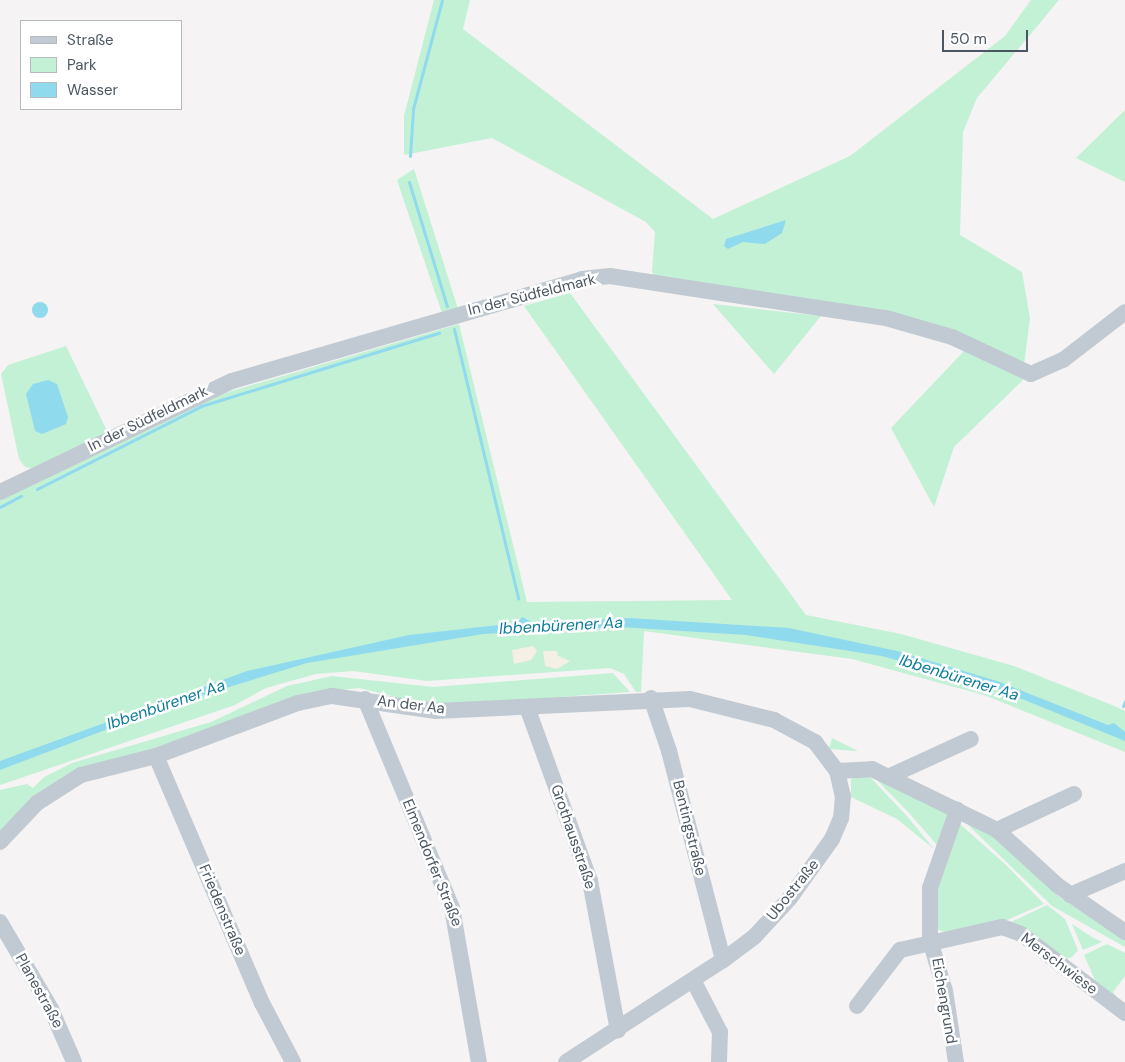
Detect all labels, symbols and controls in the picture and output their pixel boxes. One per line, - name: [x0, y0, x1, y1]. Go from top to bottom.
- legend: [20, 20, 182, 110]
- scale bar: [945, 20, 1031, 52]
- text: 50 m: [950, 29, 987, 49]
- text: Straße: [67, 30, 114, 50]
- text: Park: [67, 55, 97, 75]
- text: Wasser: [67, 80, 118, 100]
- street label: In der Südfeldmark: [466, 270, 598, 320]
- street label: In der Südfeldmark: [85, 382, 211, 456]
- water label: Ibbenbürener Aa: [499, 613, 623, 639]
- water label: Ibbenbürener Aa: [897, 651, 1021, 705]
- water label: Ibbenbürener Aa: [104, 676, 228, 734]
- street label: An der Aa: [376, 692, 446, 718]
- street label: Bentingstraße: [668, 778, 710, 878]
- street label: Grothausstraße: [547, 783, 599, 891]
- street label: Elmendorfer Straße: [398, 797, 466, 929]
- street label: Ubostraße: [763, 856, 823, 924]
- street label: Friedenstraße: [195, 862, 249, 958]
- street label: Merschwiese: [1017, 929, 1101, 999]
- street label: Planestraße: [11, 951, 67, 1031]
- street label: Eichengrund: [928, 957, 960, 1045]

